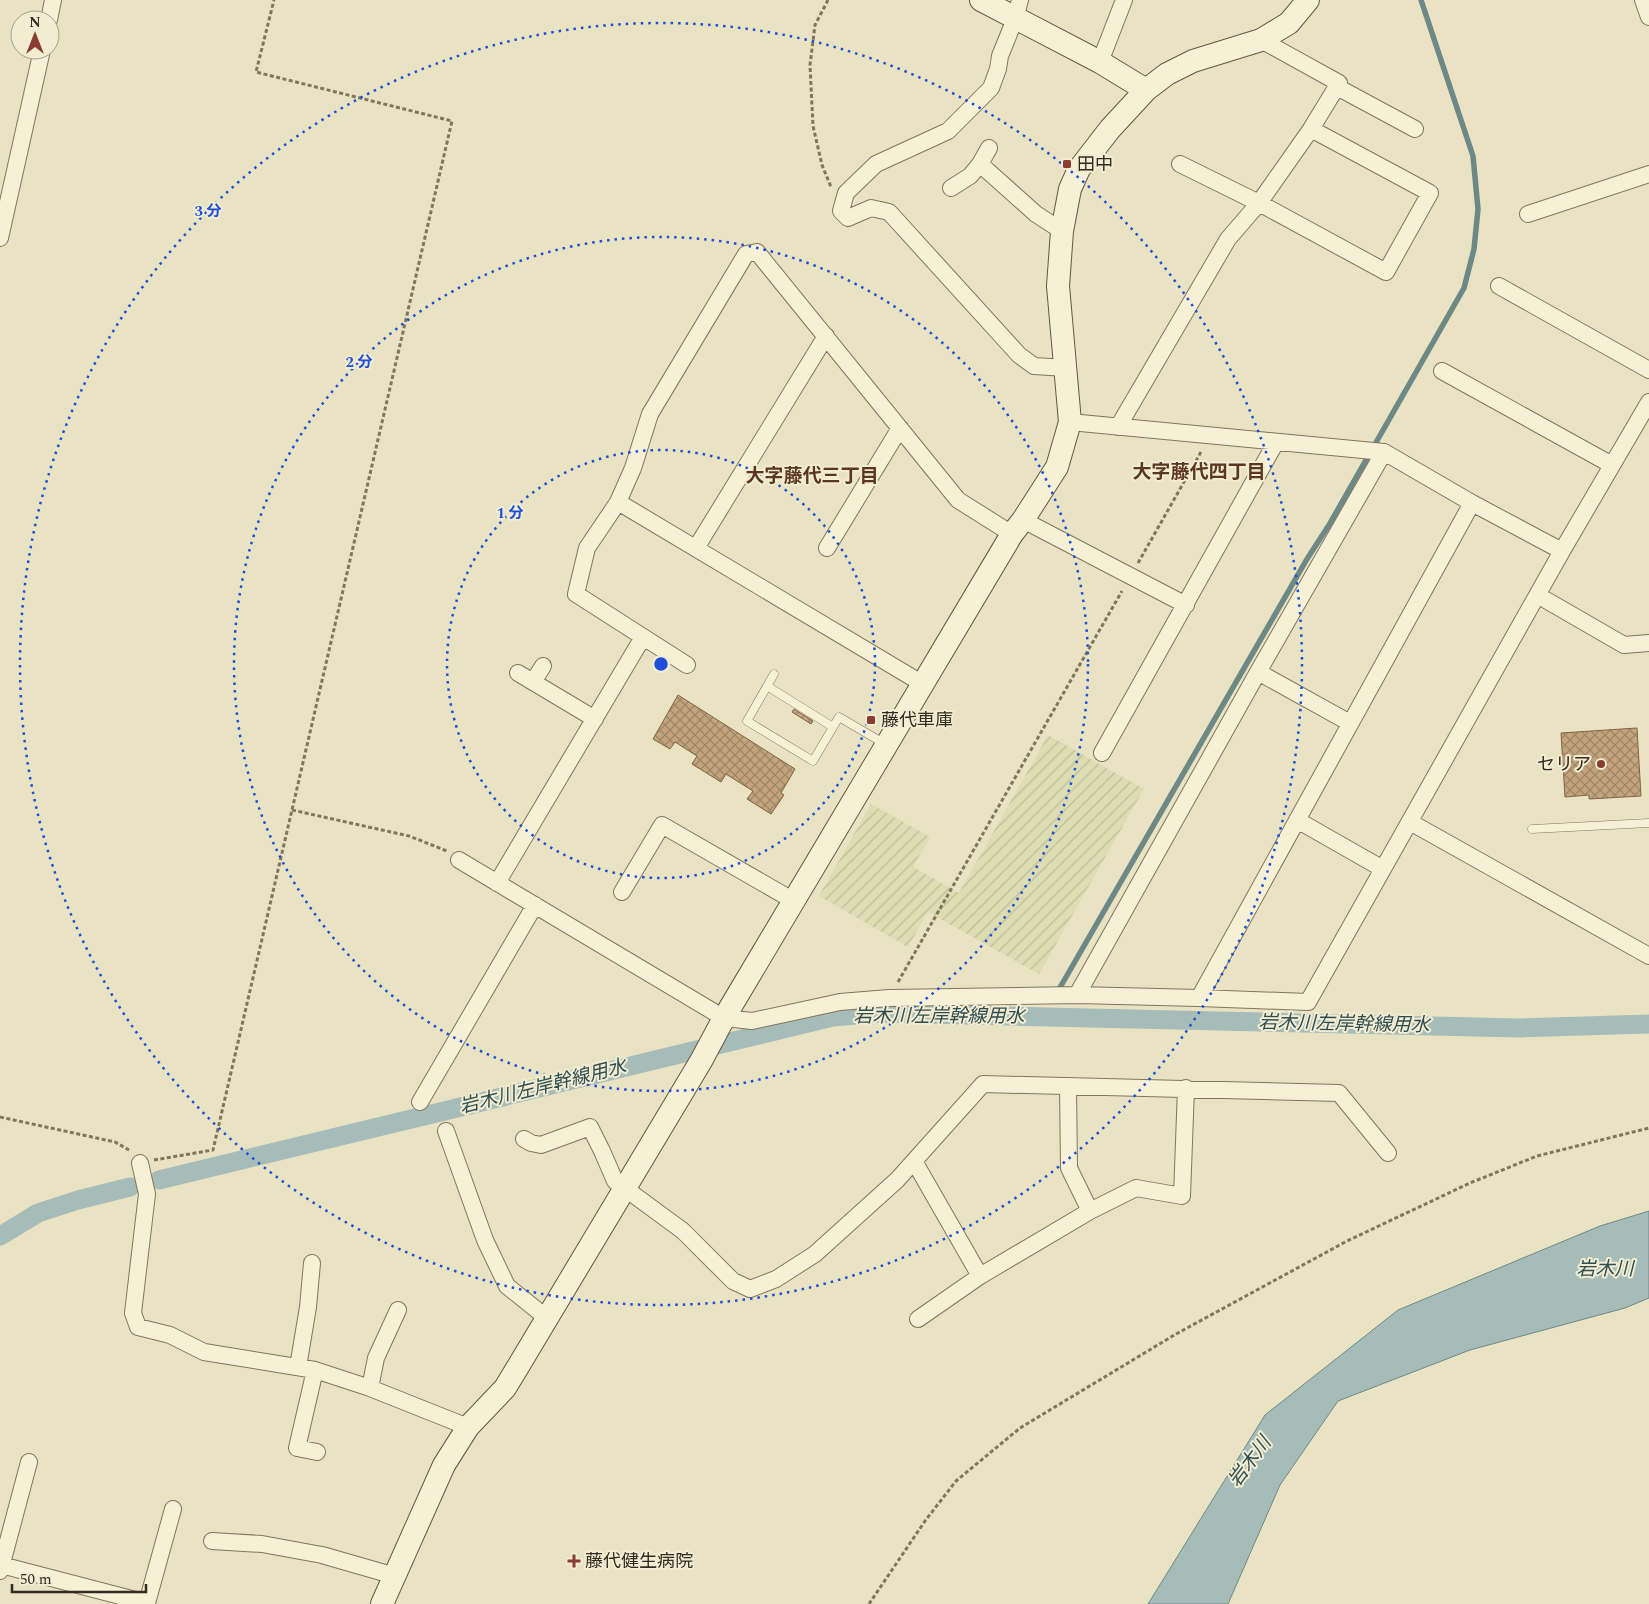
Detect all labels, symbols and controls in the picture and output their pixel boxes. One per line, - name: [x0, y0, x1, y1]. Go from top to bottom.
- north arrow: [10, 10, 60, 60]
- text: N: [29, 12, 41, 33]
- place label: 田中: [1077, 151, 1113, 178]
- marker: 田中: [1061, 158, 1073, 170]
- text: 3 分: [194, 200, 222, 223]
- text: 2 分: [345, 351, 373, 374]
- district label: 大字藤代四丁目: [1132, 458, 1266, 487]
- district label: 大字藤代三丁目: [745, 462, 879, 491]
- text: 1 分: [496, 502, 524, 525]
- centre of rings: [652, 655, 670, 673]
- place label: 藤代車庫: [881, 707, 953, 734]
- marker: 藤代車庫: [865, 714, 877, 726]
- place label: セリア: [1537, 751, 1591, 778]
- marker: セリア: [1595, 758, 1607, 770]
- water label: 岩木川左岸幹線用水: [853, 1002, 1026, 1031]
- water label: 岩木川左岸幹線用水: [1258, 1008, 1432, 1040]
- water label: 岩木川左岸幹線用水: [457, 1052, 631, 1122]
- water label: 岩木川: [1576, 1255, 1635, 1284]
- water label: 岩木川: [1221, 1429, 1280, 1493]
- place label: 藤代健生病院: [585, 1548, 693, 1575]
- marker: 藤代健生病院: [567, 1554, 581, 1568]
- scale bar: [12, 1562, 146, 1594]
- text: 50 m: [20, 1568, 52, 1591]

